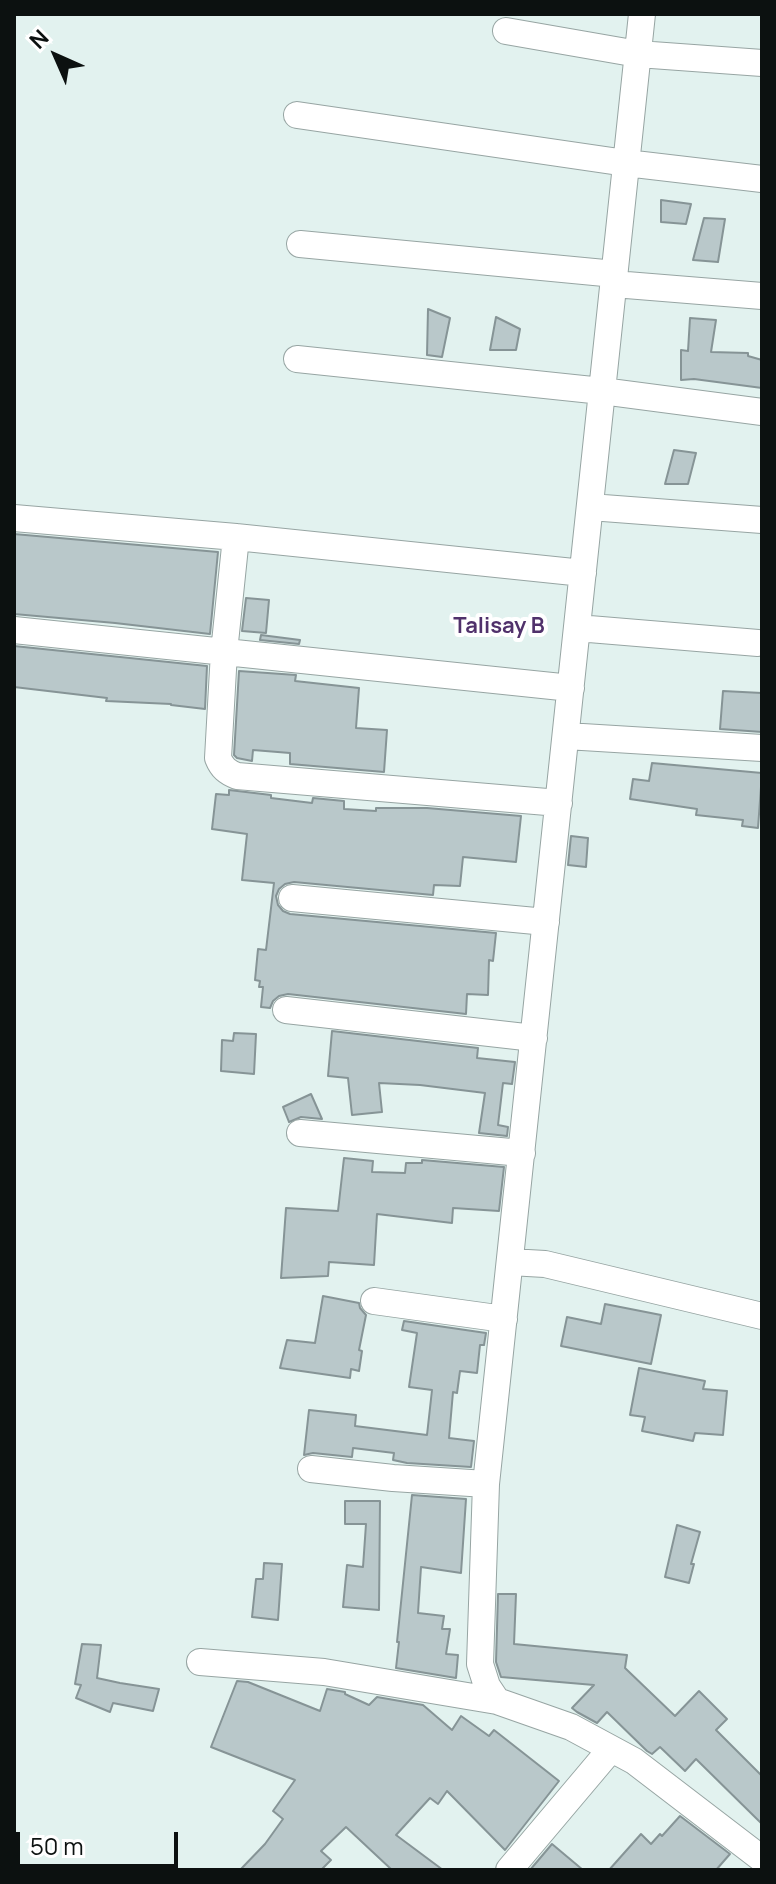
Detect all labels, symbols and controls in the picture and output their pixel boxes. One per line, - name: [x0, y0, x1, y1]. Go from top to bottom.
- north arrow: [16, 16, 96, 96]
- text: N: [23, 23, 55, 55]
- district label: Talisay B: [453, 614, 545, 640]
- scale bar: [20, 1816, 182, 1866]
- text: 50 m: [30, 1829, 84, 1862]

